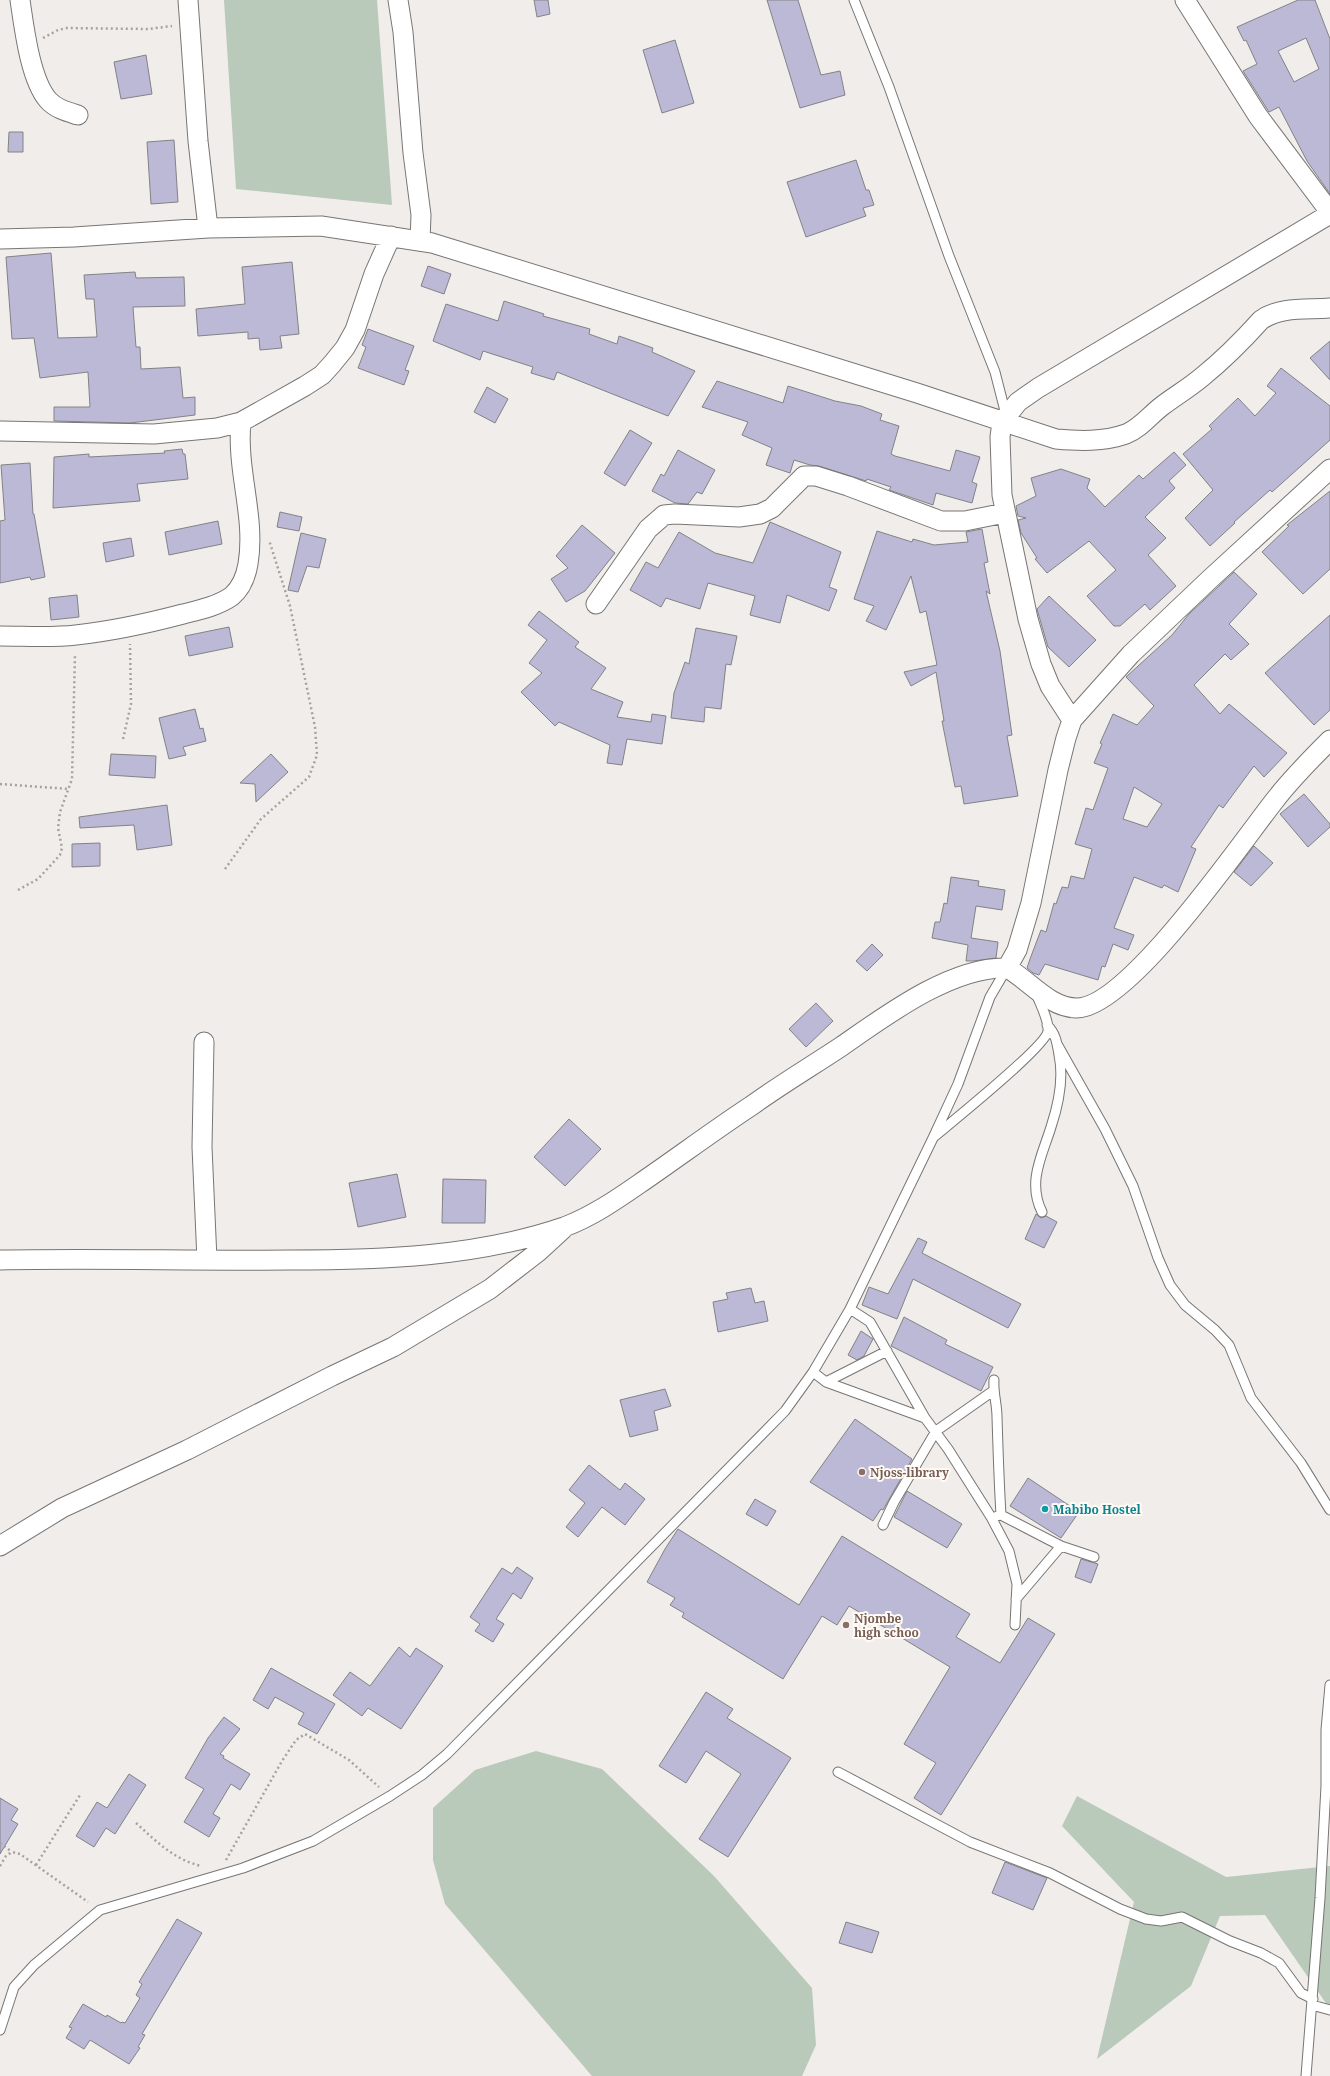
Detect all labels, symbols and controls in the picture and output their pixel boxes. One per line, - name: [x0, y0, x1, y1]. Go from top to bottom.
- place label: Njoss-library: [870, 1464, 949, 1481]
- marker: Njoss-library: [857, 1467, 867, 1477]
- place label: Mabibo Hostel: [1053, 1501, 1142, 1518]
- marker: Mabibo Hostel: [1040, 1504, 1050, 1514]
- place label: Njombe high schoo: [854, 1610, 919, 1641]
- marker: Njombe high schoo: [841, 1620, 851, 1630]

